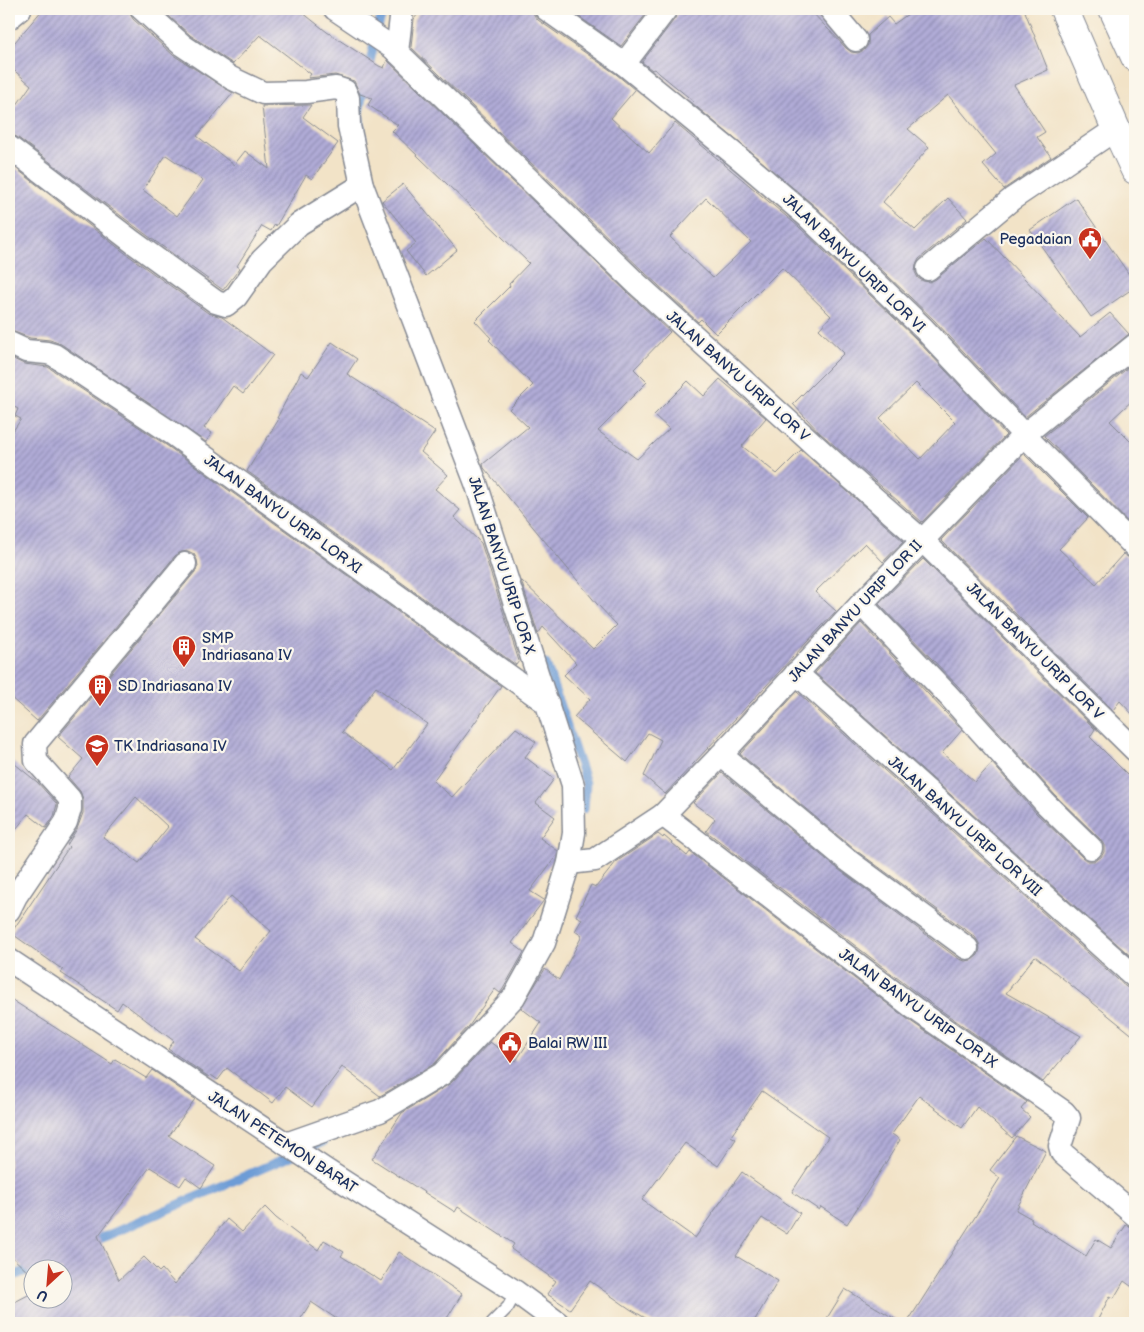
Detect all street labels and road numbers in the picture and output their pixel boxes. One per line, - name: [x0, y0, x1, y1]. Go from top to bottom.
- street label: JALAN BANYU URIP LOR VI: [778, 190, 929, 337]
- street label: JALAN BANYU URIP LOR V: [662, 307, 814, 446]
- street label: JALAN BANYU URIP LOR XI: [200, 451, 366, 578]
- street label: JALAN BANYU URIP LOR X: [464, 474, 539, 657]
- street label: JALAN BANYU URIP LOR II: [785, 536, 926, 686]
- street label: JALAN BANYU URIP LOR V: [962, 579, 1108, 725]
- street label: JALAN BANYU URIP LOR VIII: [884, 752, 1046, 901]
- street label: JALAN BANYU URIP LOR IX: [835, 945, 1001, 1073]
- street label: JALAN PETEMON BARAT: [205, 1087, 361, 1198]

